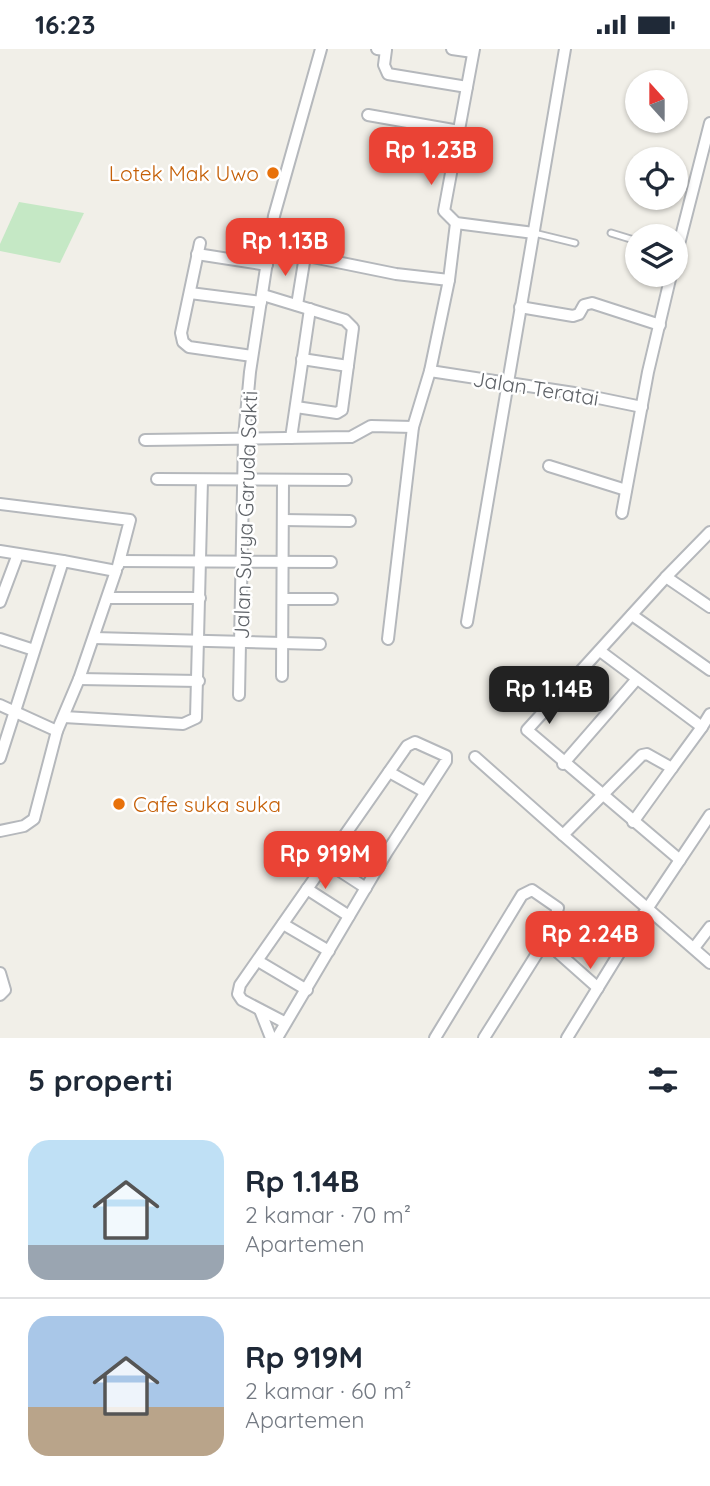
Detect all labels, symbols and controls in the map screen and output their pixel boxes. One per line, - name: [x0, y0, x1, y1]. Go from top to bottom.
- text: 16:23: [35, 8, 95, 41]
- north arrow: [625, 70, 688, 133]
- map controls: [625, 70, 688, 287]
- pin: Rp 1.23B: [359, 127, 503, 187]
- text: Rp 1.23B: [385, 135, 477, 164]
- button: locate: [625, 147, 688, 210]
- place label: Lotek Mak Uwo: [109, 160, 259, 186]
- marker: Lotek Mak Uwo: [265, 165, 281, 181]
- pin: Rp 1.13B: [213, 219, 357, 278]
- button: layers: [625, 224, 688, 287]
- text: Rp 1.13B: [242, 226, 328, 255]
- street label: Jalan Teratai: [471, 365, 601, 411]
- street label: Jalan Surya Garuda Sakti: [228, 390, 262, 640]
- pin: Rp 1.14B: [477, 667, 621, 726]
- text: Rp 1.14B: [505, 674, 593, 703]
- place label: Cafe suka suka: [133, 791, 281, 817]
- marker: Cafe suka suka: [111, 796, 127, 812]
- pin: Rp 919M: [260, 831, 390, 891]
- text: Rp 919M: [280, 839, 370, 868]
- pin: Rp 2.24B: [518, 911, 662, 971]
- text: Rp 2.24B: [541, 919, 639, 948]
- text: 5 properti: [28, 1061, 173, 1099]
- icon: filters: [644, 1061, 682, 1099]
- text: Rp 1.14B: [245, 1162, 359, 1200]
- icon: home: [84, 1168, 168, 1252]
- text: 2 kamar · 70 m²: [245, 1200, 411, 1229]
- text: Apartemen: [245, 1229, 365, 1258]
- text: Rp 919M: [245, 1338, 363, 1376]
- icon: home: [84, 1344, 168, 1428]
- text: 2 kamar · 60 m²: [245, 1376, 412, 1405]
- text: Apartemen: [245, 1405, 365, 1434]

